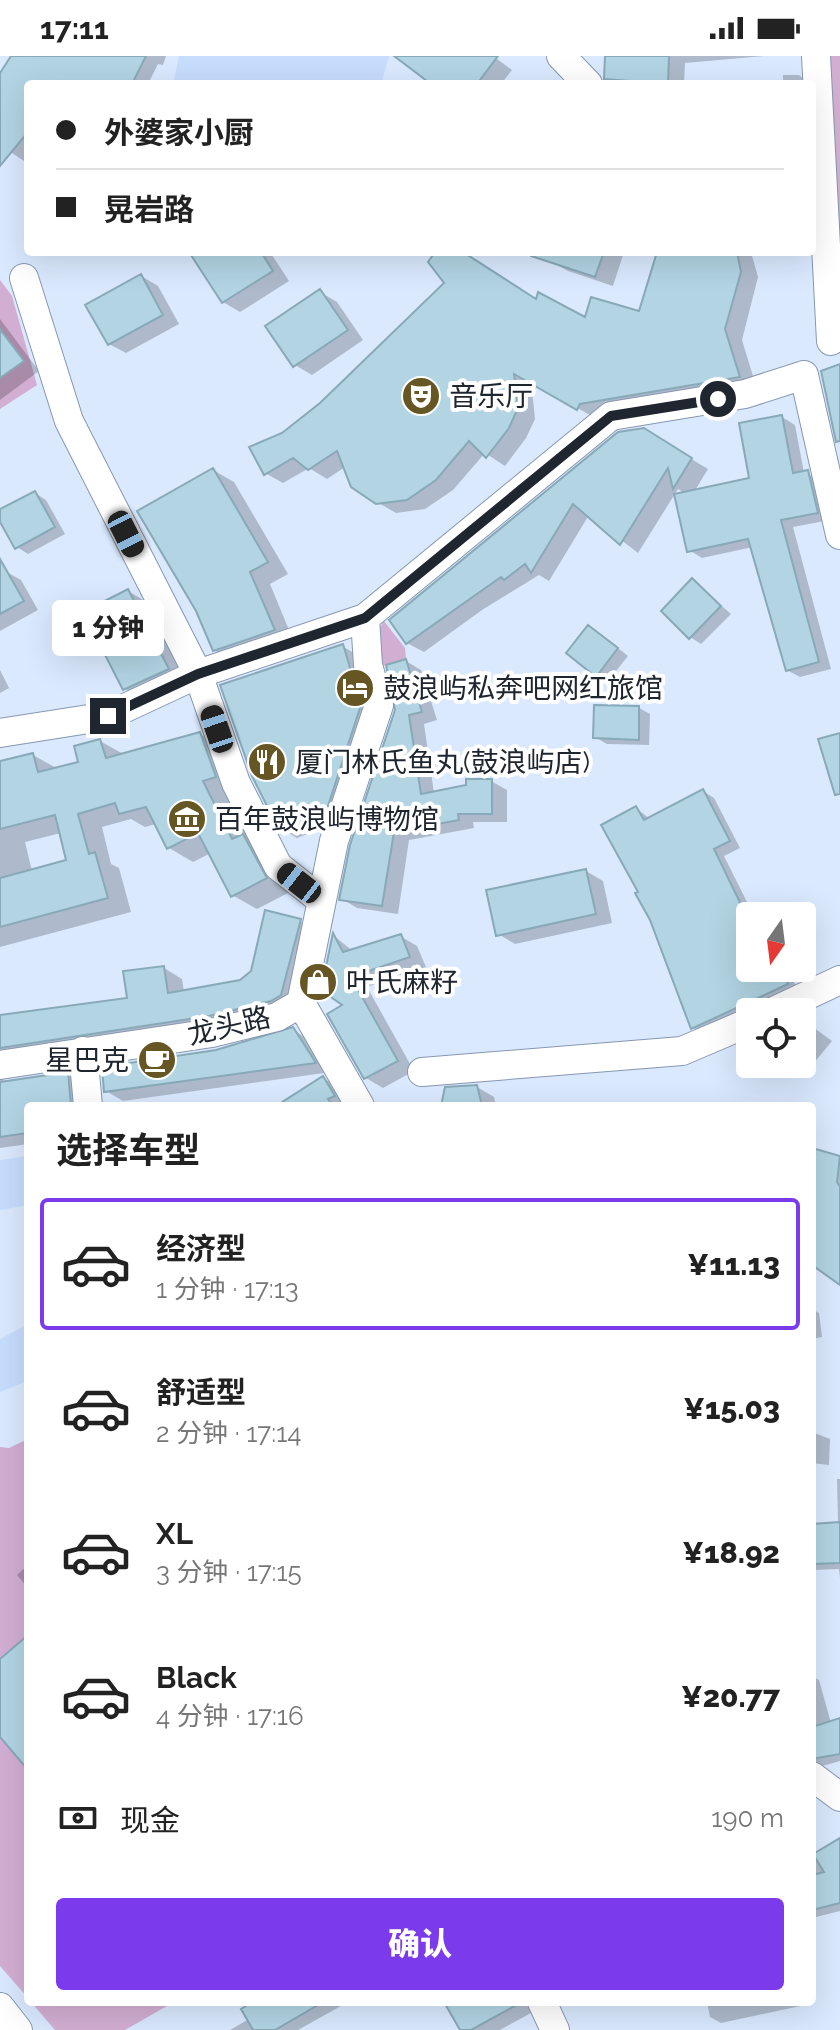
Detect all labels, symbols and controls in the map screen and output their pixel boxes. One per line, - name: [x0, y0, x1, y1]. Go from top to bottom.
- text: 17:11: [40, 11, 109, 46]
- text: 外婆家小厨: [104, 115, 254, 150]
- text: 晃岩路: [104, 192, 194, 227]
- theatre icon: 音乐厅: [400, 375, 442, 417]
- place label: 音乐厅: [449, 380, 533, 413]
- route start: [700, 381, 736, 417]
- car: [104, 507, 148, 561]
- callout: 1 分钟: [52, 600, 164, 656]
- text: 1 分钟: [72, 613, 144, 643]
- hotel icon: 鼓浪屿私奔吧网红旅馆: [334, 667, 376, 709]
- place label: 鼓浪屿私奔吧网红旅馆: [383, 672, 663, 705]
- route end: [90, 698, 126, 734]
- car: [198, 702, 236, 756]
- restaurant icon: 厦门林氏鱼丸(鼓浪屿店): [246, 741, 288, 783]
- place label: 厦门林氏鱼丸(鼓浪屿店): [295, 746, 590, 779]
- museum icon: 百年鼓浪屿博物馆: [166, 798, 208, 840]
- place label: 百年鼓浪屿博物馆: [215, 803, 439, 836]
- car: [273, 859, 325, 907]
- north arrow: [736, 902, 816, 982]
- map controls: [736, 902, 816, 1078]
- shop icon: 叶氏麻籽: [297, 961, 339, 1003]
- place label: 叶氏麻籽: [346, 966, 458, 999]
- button: locate: [736, 998, 816, 1078]
- street label: 龙头路: [184, 1000, 274, 1052]
- cafe icon: 星巴克: [136, 1039, 178, 1081]
- place label: 星巴克: [45, 1044, 129, 1077]
- text: 选择车型: [56, 1129, 200, 1171]
- icon: car: [60, 1228, 132, 1300]
- text: 经济型: [156, 1231, 246, 1266]
- text: ¥11.13: [687, 1247, 780, 1282]
- text: 1 分钟 · 17:13: [156, 1274, 299, 1304]
- icon: car: [60, 1372, 132, 1444]
- text: 舒适型: [156, 1375, 246, 1410]
- text: ¥15.03: [683, 1391, 780, 1426]
- text: 2 分钟 · 17:14: [156, 1418, 301, 1448]
- icon: car: [60, 1516, 132, 1588]
- text: XL: [156, 1516, 193, 1551]
- text: ¥18.92: [682, 1535, 780, 1570]
- text: 3 分钟 · 17:15: [156, 1557, 302, 1587]
- icon: car: [60, 1660, 132, 1732]
- text: Black: [156, 1660, 237, 1695]
- text: ¥20.77: [681, 1679, 780, 1714]
- text: 4 分钟 · 17:16: [156, 1701, 304, 1731]
- icon: cash: [56, 1796, 100, 1840]
- text: 现金: [120, 1803, 180, 1838]
- text: 190 m: [711, 1803, 784, 1833]
- button: 确认: [56, 1898, 784, 1990]

